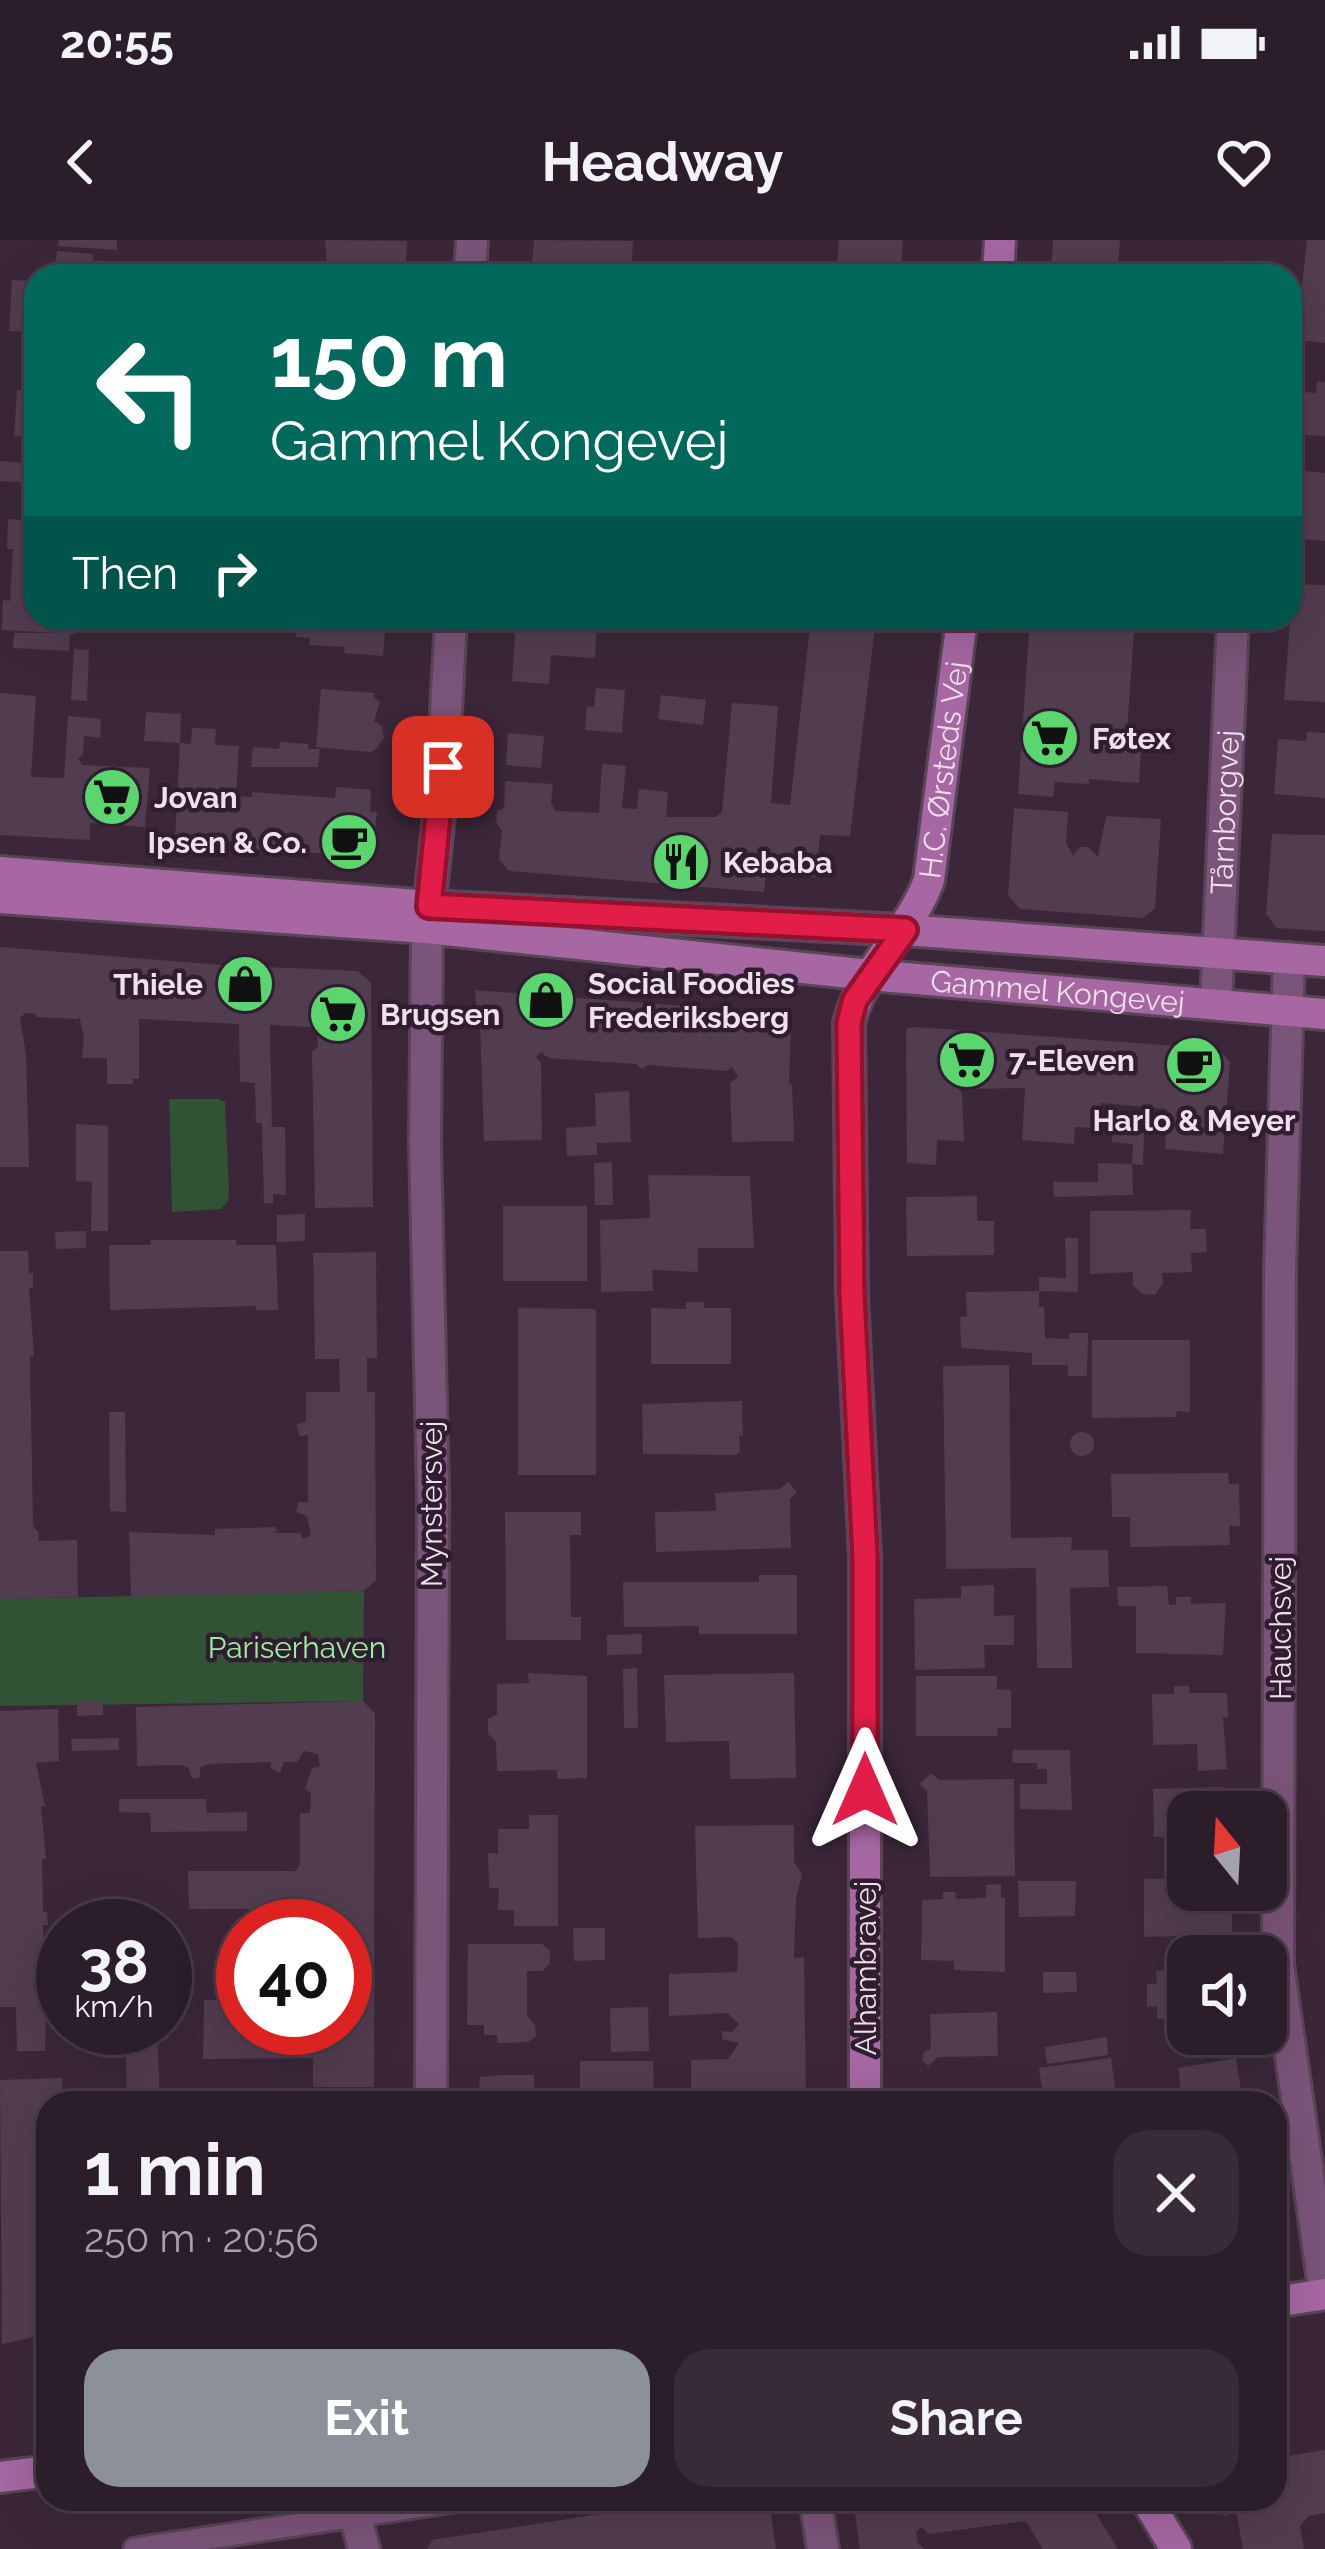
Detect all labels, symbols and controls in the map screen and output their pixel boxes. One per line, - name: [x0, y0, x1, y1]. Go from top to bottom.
- text: 20:55: [60, 16, 174, 69]
- icon: back: [48, 129, 114, 195]
- icon: heart: [1211, 129, 1277, 195]
- text: Headway: [542, 130, 783, 194]
- text: 150 m: [270, 308, 508, 407]
- icon: left: [72, 312, 228, 468]
- text: Gammel Kongevej: [270, 409, 729, 473]
- icon: right: [202, 540, 268, 606]
- text: Then: [72, 547, 178, 600]
- street label: H.C. Ørsteds Vej: [912, 659, 974, 881]
- supermarket icon: Føtex: [1019, 707, 1081, 769]
- pin: [392, 716, 494, 818]
- place label: Føtex: [1092, 721, 1171, 756]
- street label: Tårnborgvej: [1203, 729, 1246, 895]
- icon: arrive: [410, 734, 476, 800]
- supermarket icon: Jovan: [81, 766, 143, 828]
- place label: Jovan: [154, 780, 238, 815]
- cafe icon: Ipsen & Co.: [318, 811, 380, 873]
- place label: Ipsen & Co.: [148, 825, 307, 860]
- restaurant icon: Kebaba: [650, 831, 712, 893]
- place label: Kebaba: [723, 845, 833, 880]
- shop icon: Thiele: [214, 953, 276, 1015]
- street label: Gammel Kongevej: [929, 963, 1186, 1019]
- place label: Social Foodies Frederiksberg: [588, 966, 795, 1035]
- place label: Thiele: [113, 967, 203, 1002]
- shop icon: Social Foodies Frederiksberg: [515, 969, 577, 1031]
- supermarket icon: Brugsen: [307, 983, 369, 1045]
- place label: Brugsen: [380, 997, 500, 1032]
- supermarket icon: 7-Eleven: [936, 1029, 998, 1091]
- cafe icon: Harlo & Meyer: [1163, 1034, 1225, 1096]
- place label: 7-Eleven: [1009, 1043, 1135, 1078]
- place label: Harlo & Meyer: [1092, 1103, 1296, 1138]
- street label: Mynstersvej: [414, 1421, 449, 1587]
- street label: Hauchsvej: [1263, 1556, 1298, 1700]
- park label: Pariserhaven: [208, 1630, 386, 1665]
- position arrow: [802, 1727, 928, 1853]
- north arrow: [1167, 1791, 1287, 1911]
- map controls: [1167, 1791, 1287, 2055]
- street label: Alhambravej: [848, 1881, 883, 2055]
- speed limit sign: 40: [216, 1899, 372, 2055]
- text: 38: [79, 1927, 149, 1997]
- button: sound: [1167, 1935, 1287, 2055]
- text: km/h: [74, 1989, 154, 2024]
- text: 1 min: [84, 2127, 266, 2212]
- button: close: [1113, 2130, 1239, 2256]
- text: 250 m · 20:56: [84, 2215, 319, 2261]
- button: Exit: [84, 2349, 650, 2487]
- button: Share: [674, 2349, 1239, 2487]

